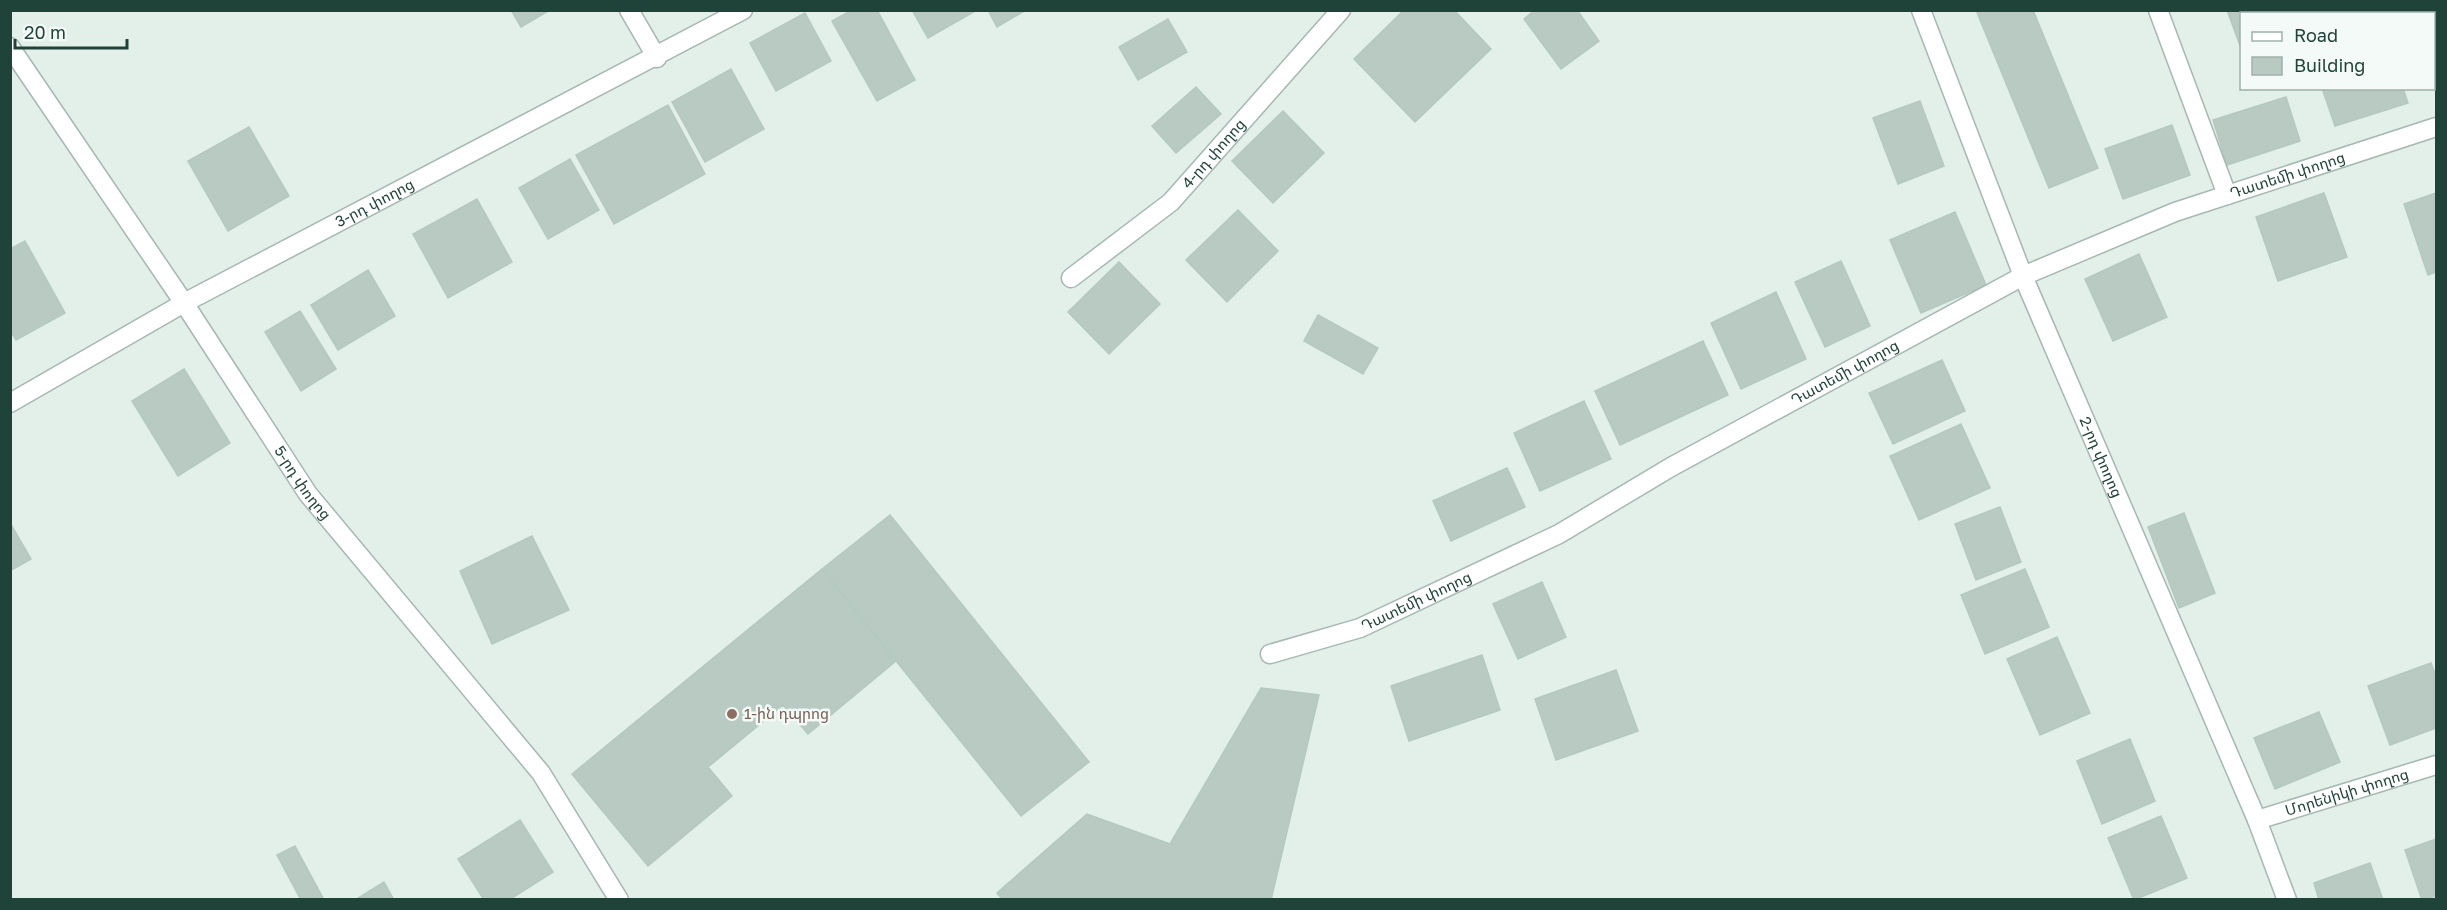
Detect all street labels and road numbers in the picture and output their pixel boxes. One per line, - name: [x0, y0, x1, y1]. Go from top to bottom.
- street label: 4-րդ փողոց: [1177, 115, 1249, 192]
- street label: Դատեմի փողոց: [2227, 147, 2347, 202]
- street label: 3-րդ փողոց: [332, 174, 417, 230]
- street label: Դատեմի փողոց: [1787, 335, 1902, 408]
- street label: 2-րդ փողոց: [2076, 413, 2127, 500]
- street label: 5-րդ փողոց: [271, 442, 335, 523]
- street label: Դատեմի փողոց: [1358, 567, 1474, 634]
- street label: Մորենիկի փողոց: [2283, 764, 2411, 819]

